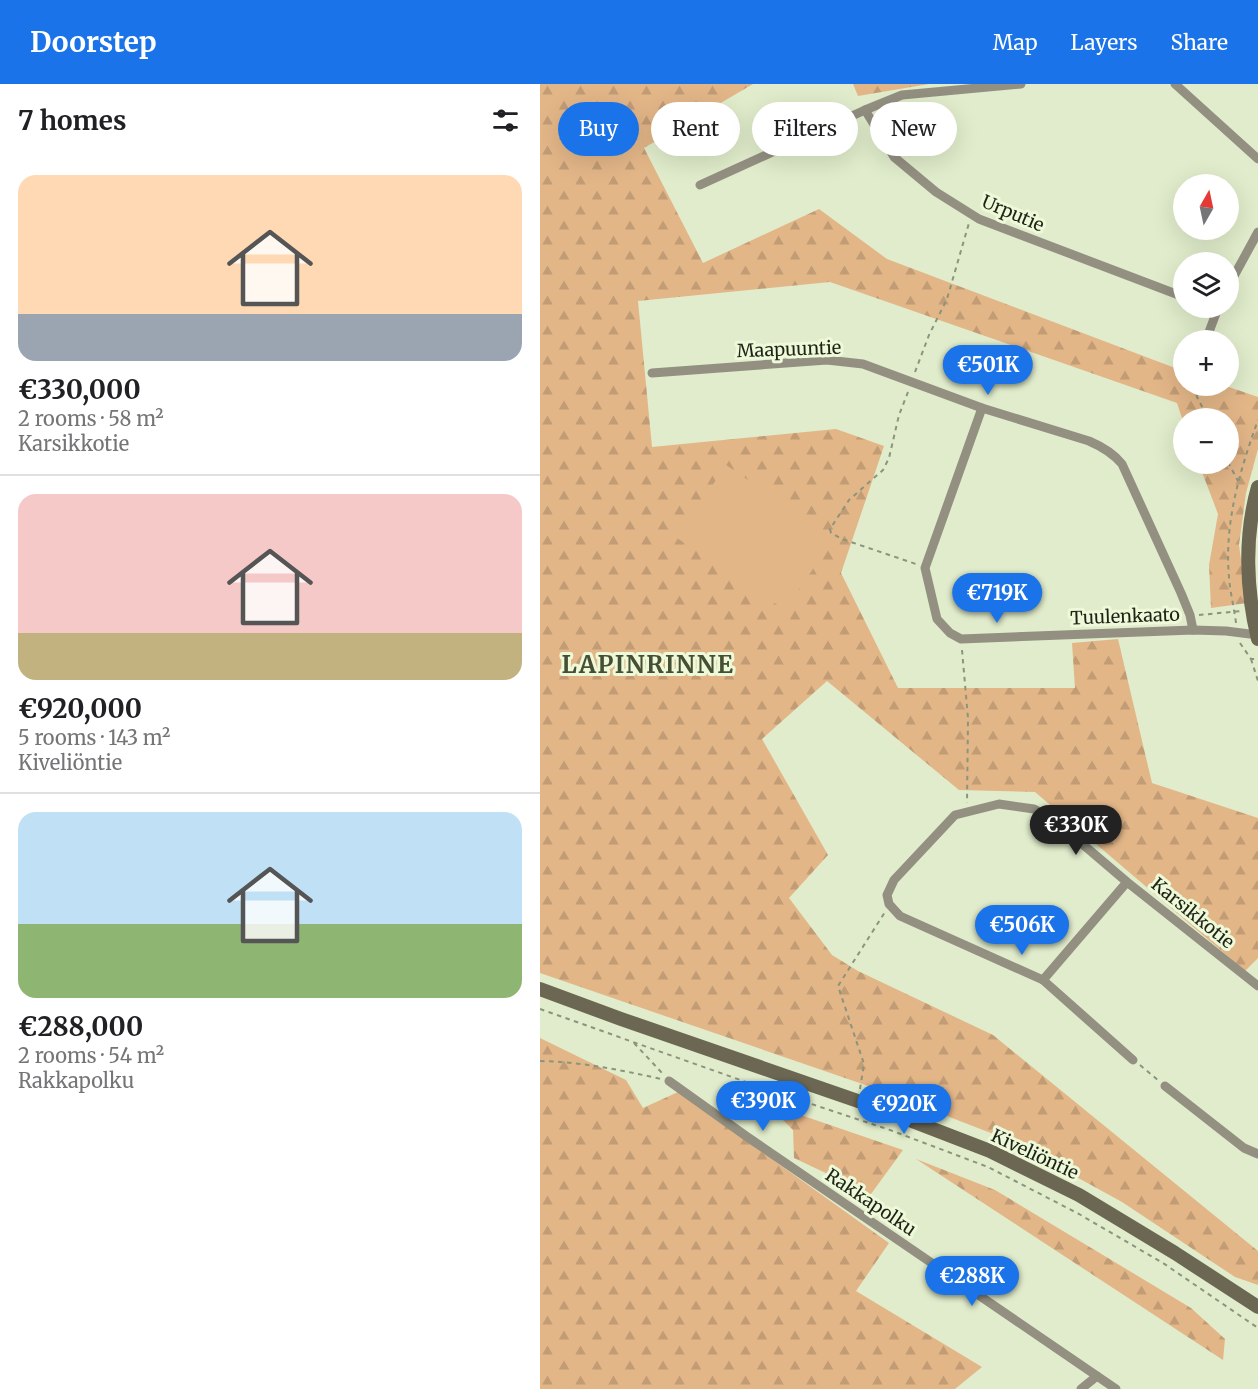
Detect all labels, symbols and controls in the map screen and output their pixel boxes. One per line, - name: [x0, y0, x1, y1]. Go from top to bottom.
- text: Doorstep: [30, 24, 157, 60]
- text: Map: [993, 29, 1038, 56]
- text: Layers: [1071, 29, 1138, 56]
- text: Share: [1171, 29, 1228, 56]
- chip: Buy: [558, 102, 639, 156]
- chip: Rent: [651, 102, 740, 156]
- chip: Filters: [752, 102, 858, 156]
- chip: New: [870, 102, 957, 156]
- text: 7 homes: [18, 104, 126, 137]
- icon: filters: [489, 104, 522, 137]
- north arrow: [1173, 174, 1239, 240]
- map controls: [1173, 174, 1239, 474]
- street label: Urputie: [978, 190, 1048, 236]
- icon: home: [216, 214, 324, 322]
- button: layers: [1173, 252, 1239, 318]
- button: +: [1173, 330, 1239, 396]
- street label: Maapuuntie: [736, 336, 842, 362]
- pin: €501K: [946, 345, 1030, 396]
- text: €501K: [957, 352, 1019, 377]
- text: €330,000: [18, 373, 141, 406]
- text: 2 rooms · 58 m²: [18, 406, 164, 431]
- button: −: [1173, 408, 1239, 474]
- text: Karsikkotie: [18, 431, 129, 456]
- icon: home: [216, 533, 324, 641]
- pin: €719K: [955, 573, 1039, 624]
- text: €719K: [966, 580, 1028, 605]
- street label: Tuulenkaato: [1070, 603, 1180, 629]
- district label: LAPINRINNE: [562, 649, 734, 680]
- text: €920,000: [18, 692, 142, 725]
- text: 5 rooms · 143 m²: [18, 725, 170, 750]
- text: Kiveliöntie: [18, 750, 122, 775]
- pin: €330K: [1034, 805, 1118, 856]
- text: €330K: [1044, 812, 1108, 837]
- icon: home: [216, 851, 324, 959]
- street label: Karsikkotie: [1147, 873, 1239, 953]
- pin: €506K: [980, 905, 1064, 956]
- text: €506K: [989, 912, 1055, 937]
- text: €288,000: [18, 1010, 143, 1043]
- text: 2 rooms · 54 m²: [18, 1043, 164, 1068]
- text: Rakkapolku: [18, 1068, 134, 1093]
- pin: €390K: [721, 1081, 805, 1132]
- pin: €920K: [862, 1084, 946, 1135]
- text: €390K: [730, 1088, 796, 1113]
- text: €920K: [871, 1091, 937, 1116]
- street label: Kiveliöntie: [988, 1124, 1082, 1184]
- street label: Rakkapolku: [821, 1163, 921, 1241]
- pin: €288K: [930, 1256, 1014, 1307]
- text: €288K: [939, 1263, 1005, 1288]

